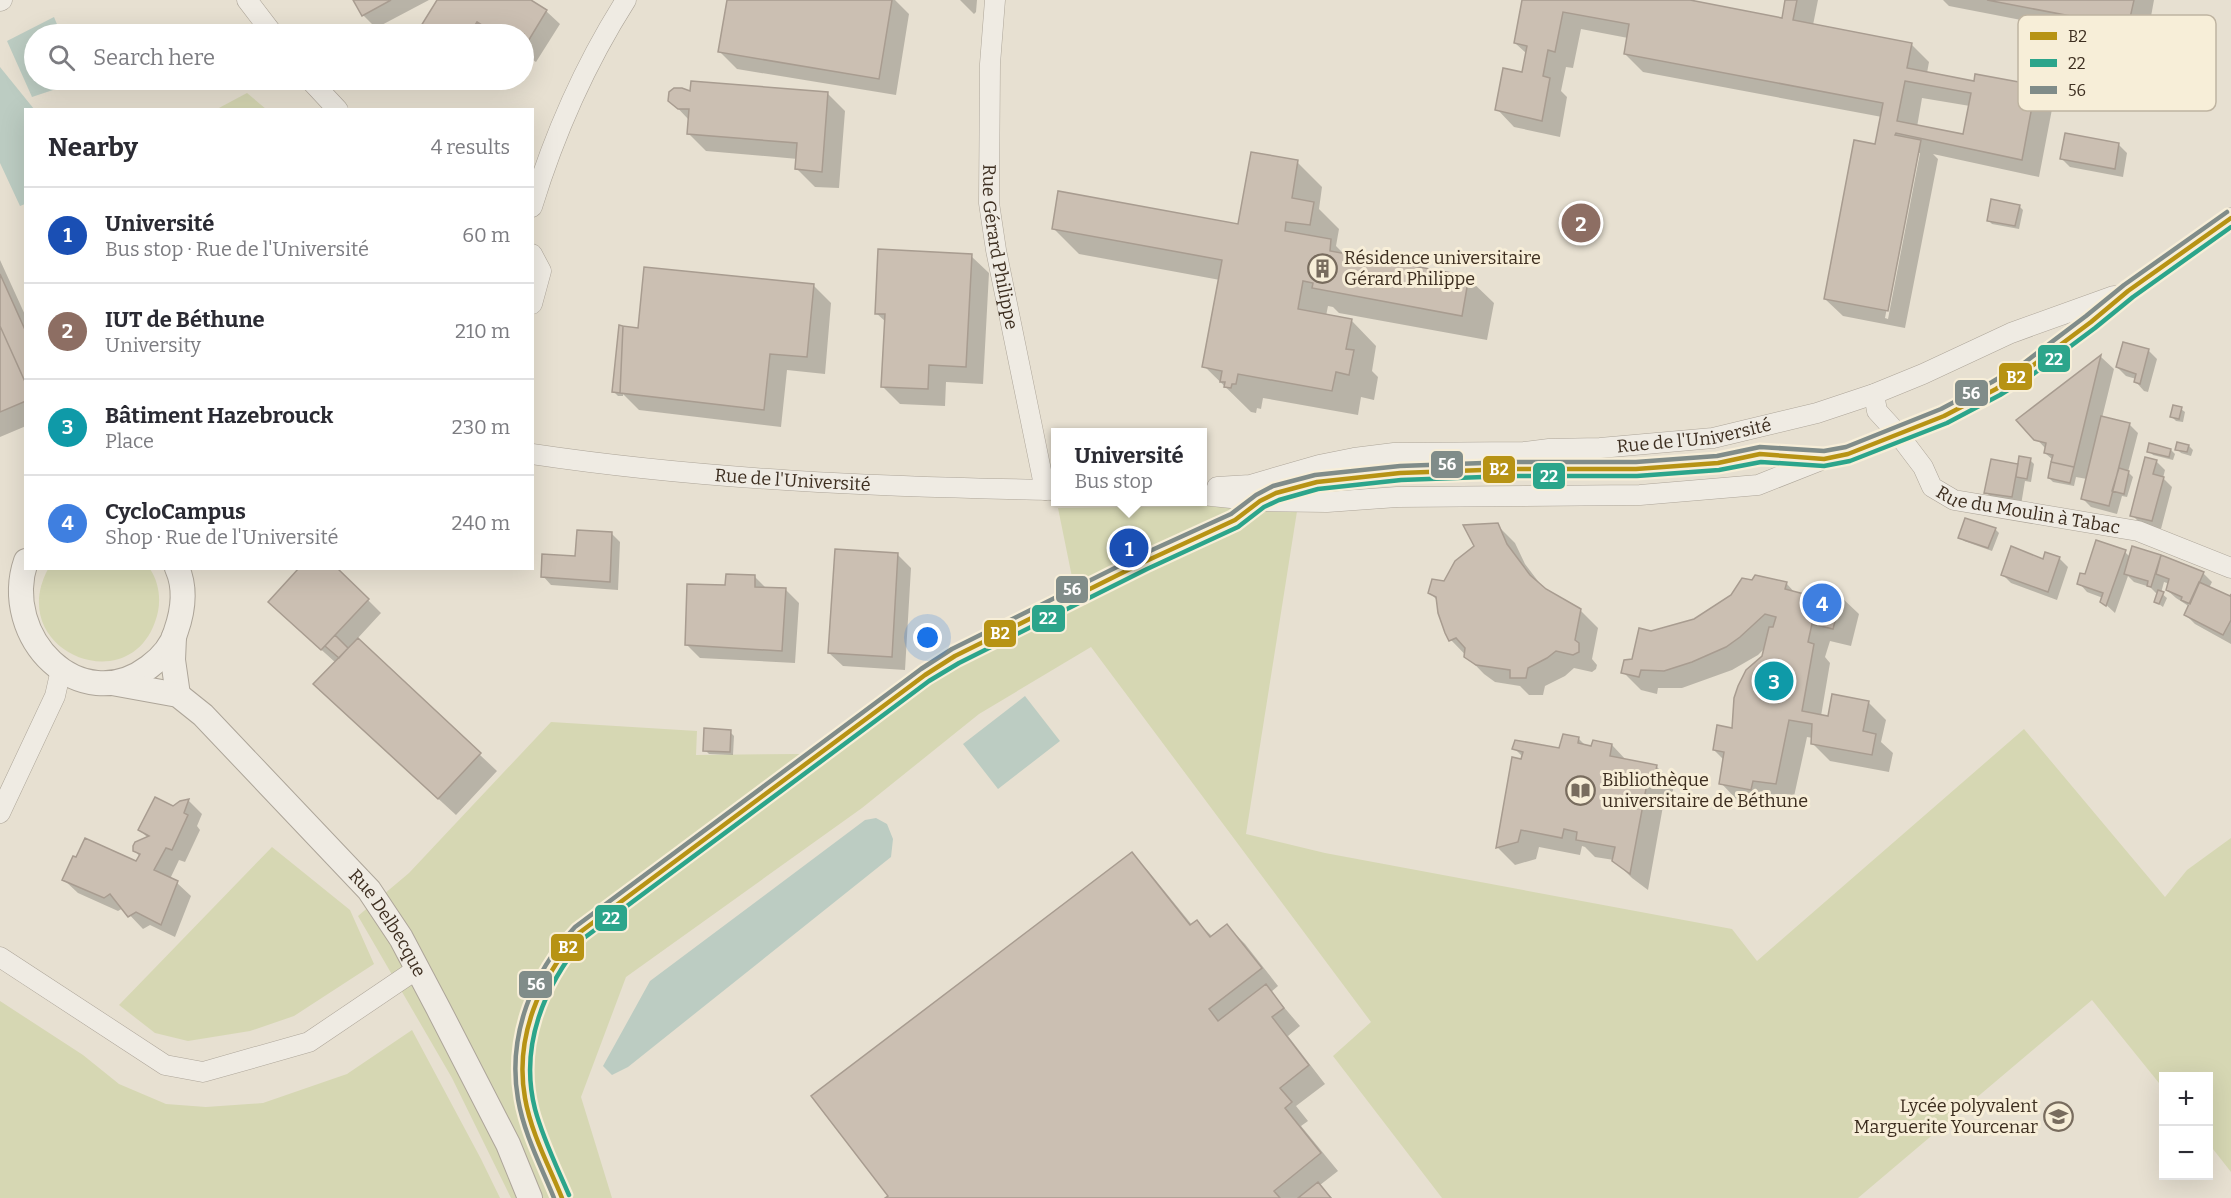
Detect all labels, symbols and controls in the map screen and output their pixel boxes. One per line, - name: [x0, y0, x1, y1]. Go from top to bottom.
- legend: [2018, 15, 2216, 111]
- search box: [24, 24, 534, 90]
- text: B2: [2068, 27, 2087, 46]
- icon: search: [45, 41, 78, 74]
- text: Search here: [93, 44, 215, 71]
- text: 22: [2068, 54, 2085, 73]
- text: 56: [2068, 81, 2086, 100]
- text: Nearby: [48, 132, 138, 163]
- text: 4 results: [431, 135, 510, 159]
- street label: Rue Gérard Philippe: [978, 164, 1023, 332]
- pin: 2: [1562, 200, 1600, 246]
- text: Université: [105, 210, 214, 237]
- text: 1: [63, 223, 72, 247]
- text: 60 m: [462, 223, 510, 247]
- text: Bus stop · Rue de l'Université: [105, 237, 369, 261]
- place label: Résidence universitaire Gérard Philippe: [1344, 247, 1541, 290]
- building icon: Résidence universitaire Gérard Philippe: [1307, 252, 1339, 284]
- text: IUT de Béthune: [105, 306, 265, 333]
- text: 2: [62, 319, 73, 343]
- text: 210 m: [455, 319, 510, 343]
- text: University: [105, 333, 201, 357]
- line badge: 22: [2037, 344, 2071, 373]
- text: 22: [2045, 350, 2063, 369]
- line badge: B2: [1998, 362, 2033, 391]
- text: B2: [2006, 368, 2026, 387]
- line badge: 56: [1954, 379, 1989, 407]
- text: 56: [1962, 384, 1981, 403]
- text: Bâtiment Hazebrouck: [105, 402, 333, 429]
- street label: Rue de l'Université: [1616, 413, 1773, 457]
- text: 3: [62, 415, 73, 439]
- text: 230 m: [452, 415, 510, 439]
- popup: [1051, 428, 1207, 506]
- text: Place: [105, 429, 154, 453]
- text: Université: [1074, 442, 1184, 469]
- line badge: 56: [1430, 450, 1464, 479]
- text: 56: [1438, 455, 1457, 474]
- line badge: B2: [1482, 455, 1516, 484]
- text: B2: [1489, 460, 1509, 479]
- line badge: 22: [1532, 462, 1566, 490]
- street label: Rue de l'Université: [714, 464, 871, 496]
- text: 22: [1540, 467, 1558, 486]
- text: Bus stop: [1074, 469, 1153, 493]
- street label: Rue du Moulin à Tabac: [1932, 481, 2122, 539]
- text: CycloCampus: [105, 498, 246, 525]
- text: 4: [61, 511, 74, 535]
- text: 240 m: [452, 511, 510, 535]
- text: Shop · Rue de l'Université: [105, 525, 338, 549]
- pin: 1: [1110, 526, 1148, 570]
- line badge: 56: [1055, 575, 1089, 604]
- text: 56: [1063, 580, 1082, 599]
- pin: 4: [1802, 580, 1842, 626]
- line badge: 22: [1031, 604, 1066, 633]
- text: 22: [1039, 609, 1057, 628]
- line badge: B2: [983, 619, 1017, 648]
- your location: [913, 623, 942, 652]
- text: B2: [990, 624, 1010, 643]
- pin: 3: [1754, 658, 1794, 704]
- place label: Bibliothèque universitaire de Béthune: [1602, 769, 1808, 812]
- library icon: Bibliothèque universitaire de Béthune: [1565, 774, 1597, 806]
- street label: Rue Delbecque: [344, 865, 431, 981]
- line badge: 22: [594, 904, 628, 932]
- text: 22: [602, 909, 620, 928]
- line badge: B2: [550, 933, 585, 962]
- text: B2: [558, 938, 578, 957]
- line badge: 56: [518, 970, 553, 999]
- text: 56: [527, 975, 546, 994]
- map controls: [2159, 1072, 2213, 1180]
- button: +: [2159, 1072, 2213, 1126]
- place label: Lycée polyvalent Marguerite Yourcenar: [1854, 1095, 2038, 1138]
- school or university icon: Lycée polyvalent Marguerite Yourcenar: [2043, 1100, 2075, 1132]
- button: −: [2159, 1126, 2213, 1180]

